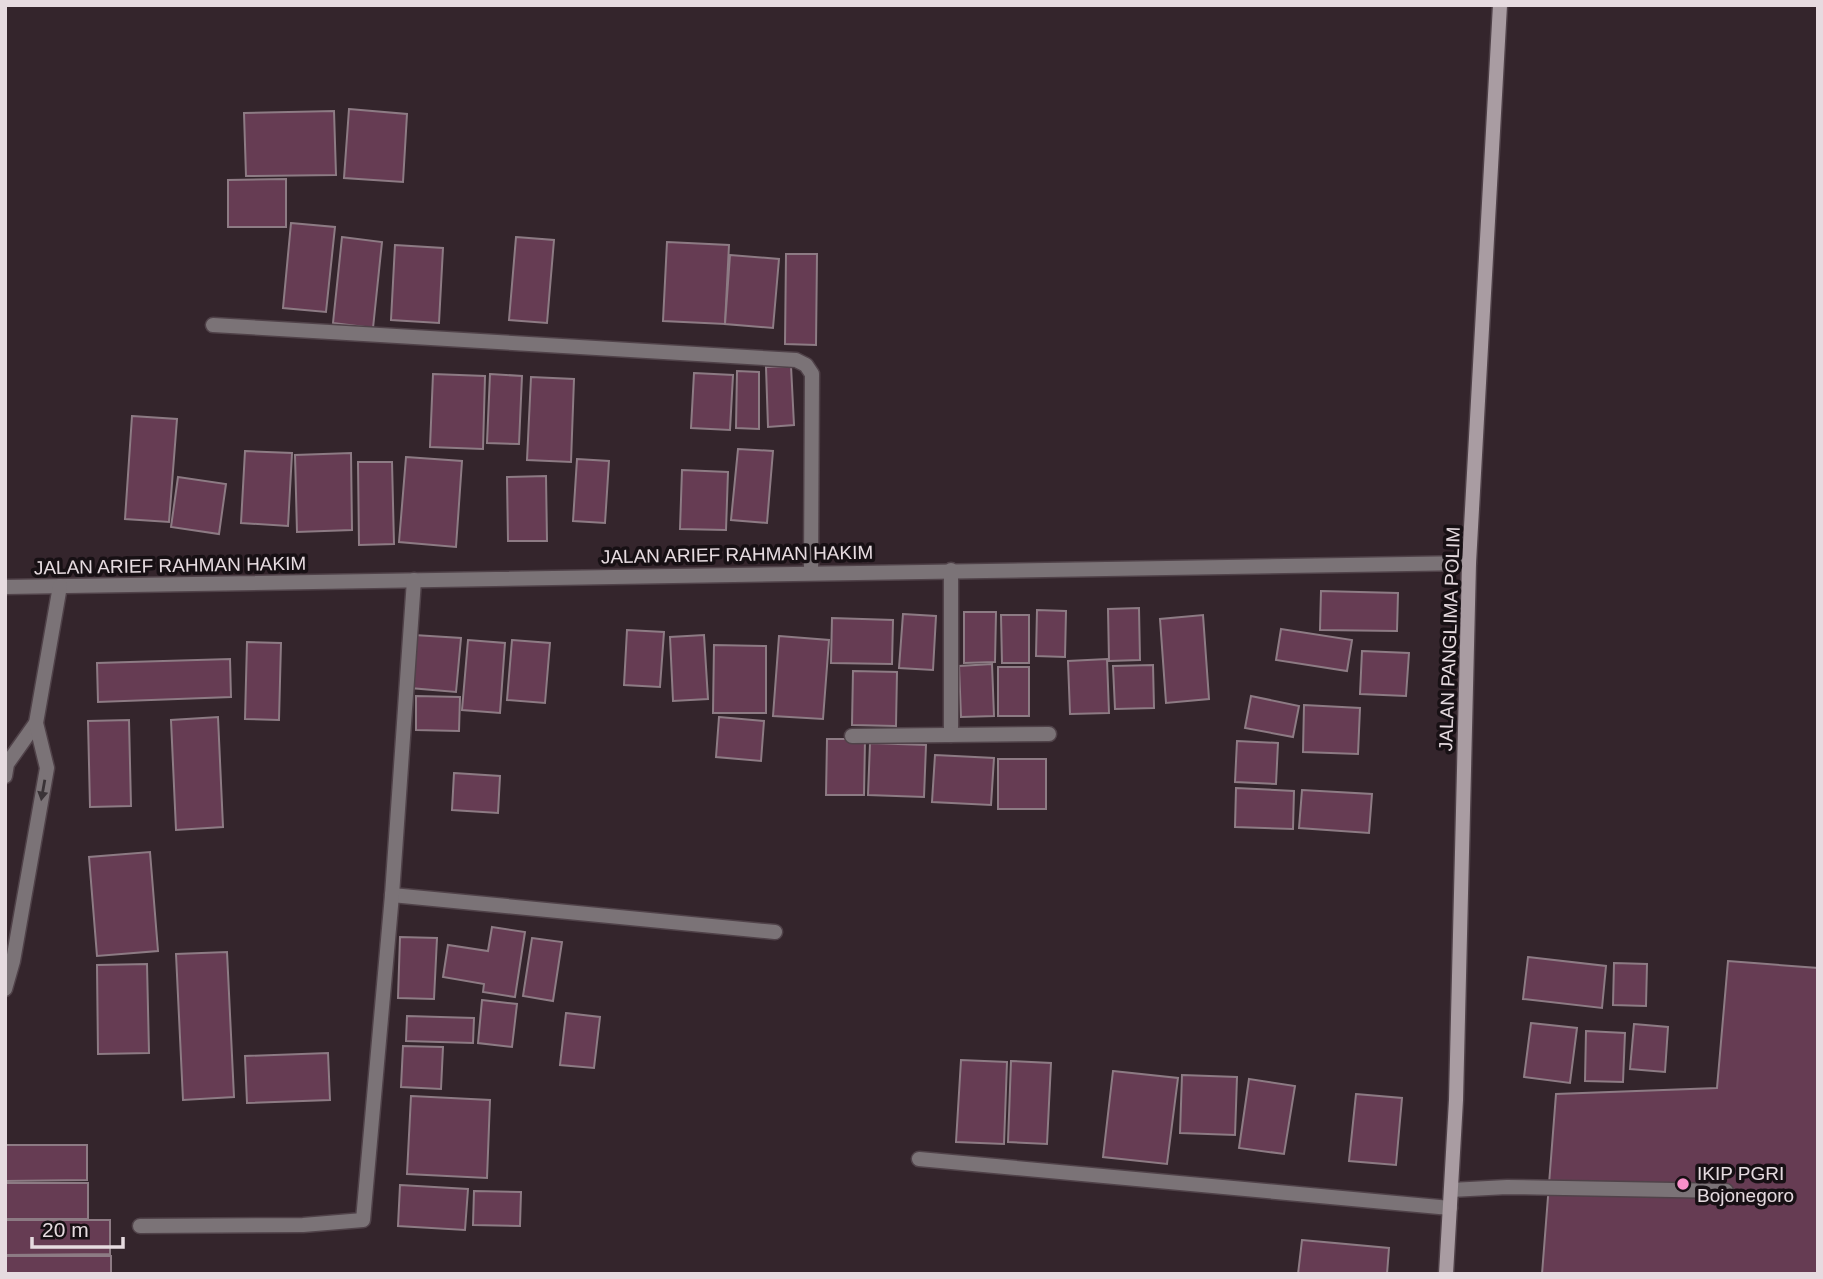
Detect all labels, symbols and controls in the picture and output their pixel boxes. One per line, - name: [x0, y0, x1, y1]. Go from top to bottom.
- street label: JALAN PANGLIMA POLIM: [1435, 526, 1464, 752]
- street label: JALAN ARIEF RAHMAN HAKIM: [601, 542, 873, 567]
- street label: JALAN ARIEF RAHMAN HAKIM: [34, 553, 306, 578]
- one-way arrow: [37, 779, 48, 801]
- place label: IKIP PGRI Bojonegoro: [1697, 1163, 1794, 1206]
- marker: IKIP PGRI Bojonegoro: [1675, 1176, 1691, 1192]
- scale bar: [32, 1206, 122, 1250]
- text: 20 m: [42, 1218, 89, 1241]

